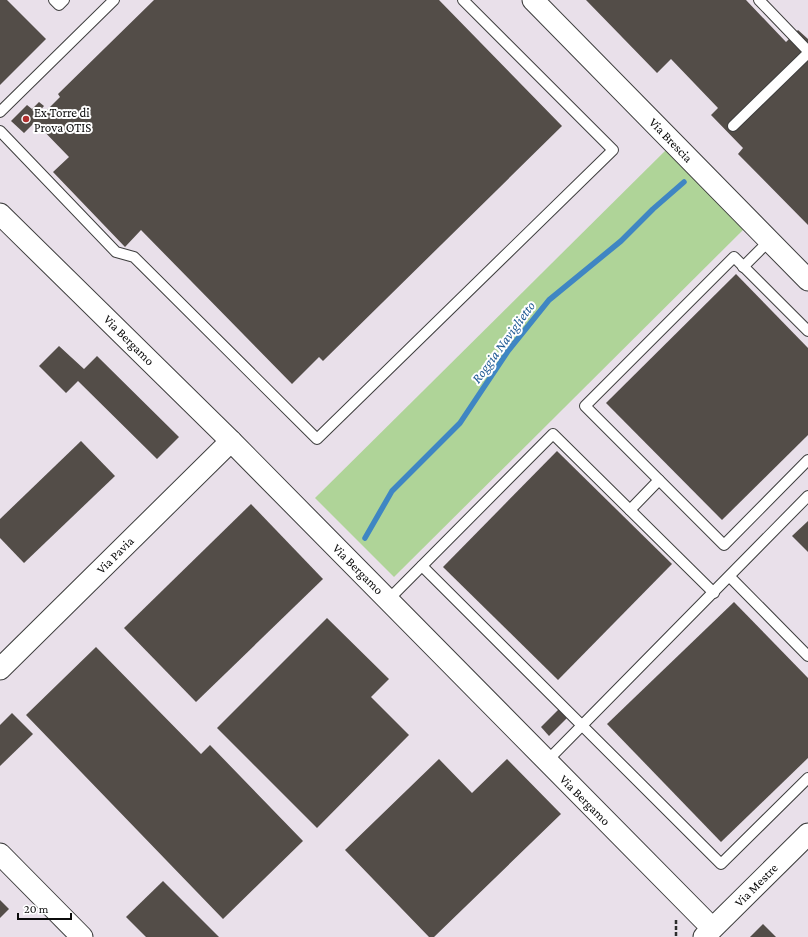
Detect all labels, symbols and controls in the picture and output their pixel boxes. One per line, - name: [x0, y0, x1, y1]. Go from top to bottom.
- place label: Ex Torre di Prova OTIS: [34, 105, 91, 135]
- marker: Ex Torre di Prova OTIS: [21, 114, 31, 124]
- street label: Via Brescia: [646, 115, 696, 165]
- water label: Roggia Naviglietto: [468, 298, 538, 386]
- street label: Via Bergamo: [101, 312, 157, 368]
- street label: Via Pavia: [93, 533, 137, 577]
- street label: Via Bergamo: [330, 541, 386, 597]
- street label: Via Bergamo: [557, 772, 613, 828]
- street label: Via Mestre: [731, 860, 781, 910]
- scale bar: [18, 895, 71, 921]
- text: 20 m: [24, 902, 49, 916]

